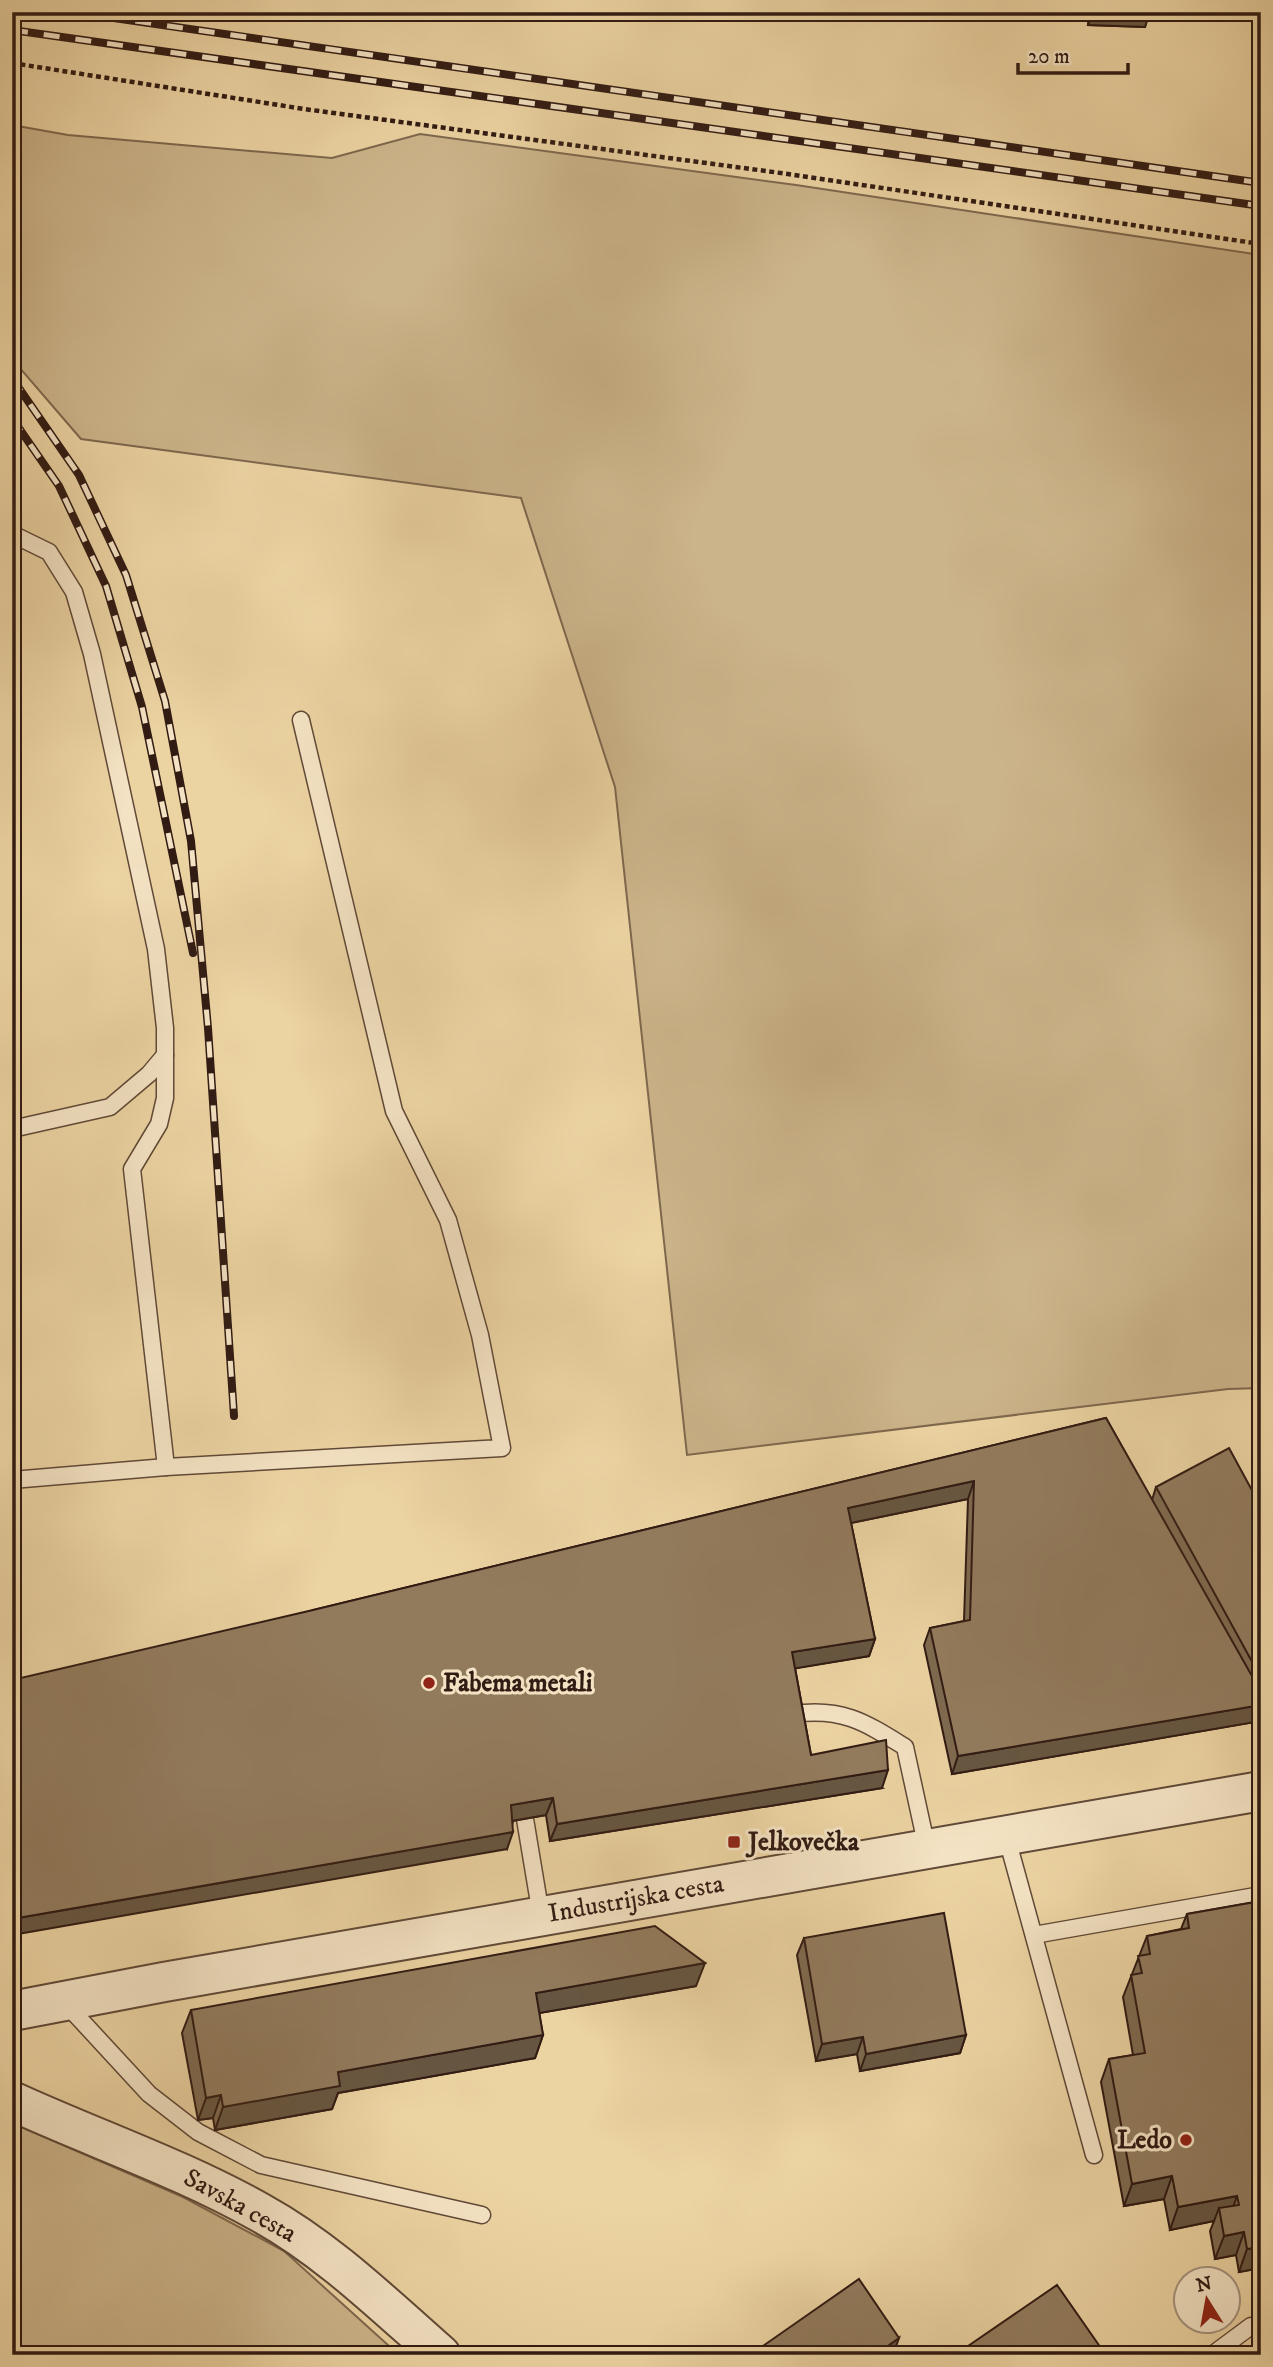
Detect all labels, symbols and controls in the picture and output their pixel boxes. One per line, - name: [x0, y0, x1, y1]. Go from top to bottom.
- scale bar: [1018, 32, 1128, 76]
- text: 20 m: [1028, 44, 1070, 70]
- place label: Fabema metali: [443, 1667, 593, 1700]
- marker: Fabema metali: [421, 1675, 437, 1691]
- place label: Jelkovečka: [745, 1826, 860, 1859]
- marker: Jelkovečka: [726, 1834, 742, 1850]
- street label: Industrijska cesta: [546, 1867, 726, 1931]
- place label: Ledo: [1117, 2124, 1172, 2157]
- marker: Ledo: [1178, 2132, 1194, 2148]
- street label: Savska cesta: [178, 2161, 302, 2251]
- north arrow: [1172, 2266, 1242, 2336]
- text: N: [1194, 2272, 1214, 2298]

